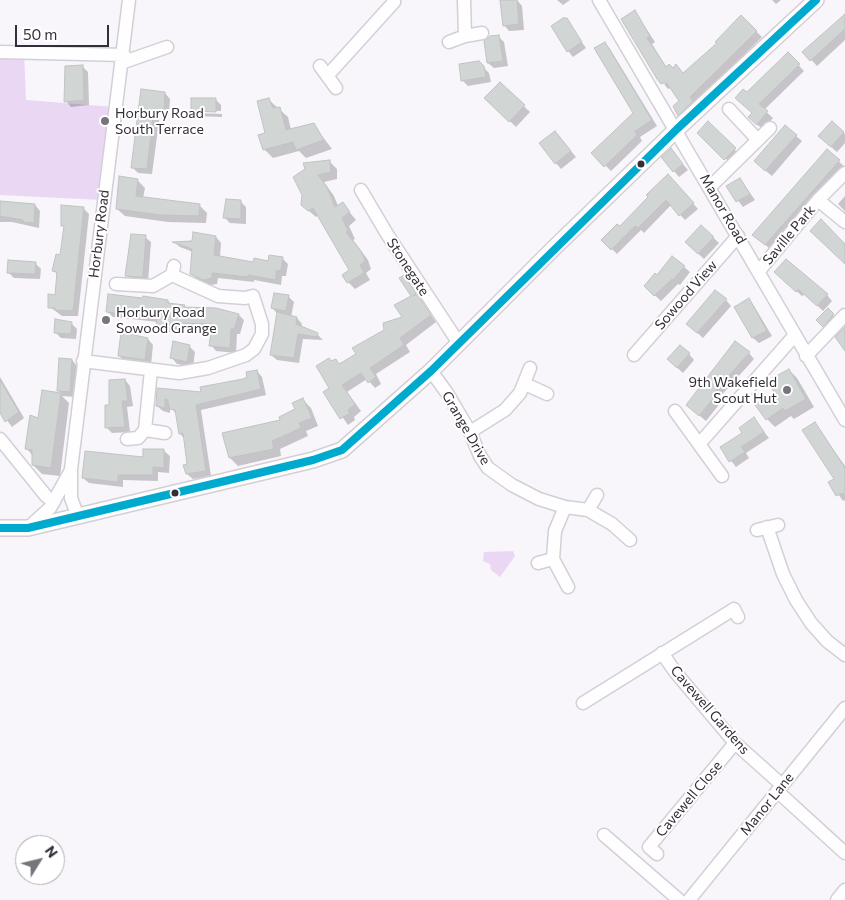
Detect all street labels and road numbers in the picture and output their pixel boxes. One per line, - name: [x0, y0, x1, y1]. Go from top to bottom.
- street label: Manor Road: [696, 171, 750, 247]
- street label: Horbury Road: [85, 189, 113, 279]
- street label: Saville Park: [759, 202, 819, 268]
- street label: Stonegate: [383, 235, 433, 299]
- street label: Sowood View: [651, 257, 721, 333]
- street label: Grange Drive: [438, 388, 494, 468]
- street label: Cavewell Gardens: [667, 662, 753, 758]
- street label: Cavewell Close: [652, 758, 726, 840]
- street label: Manor Lane: [737, 769, 797, 839]

